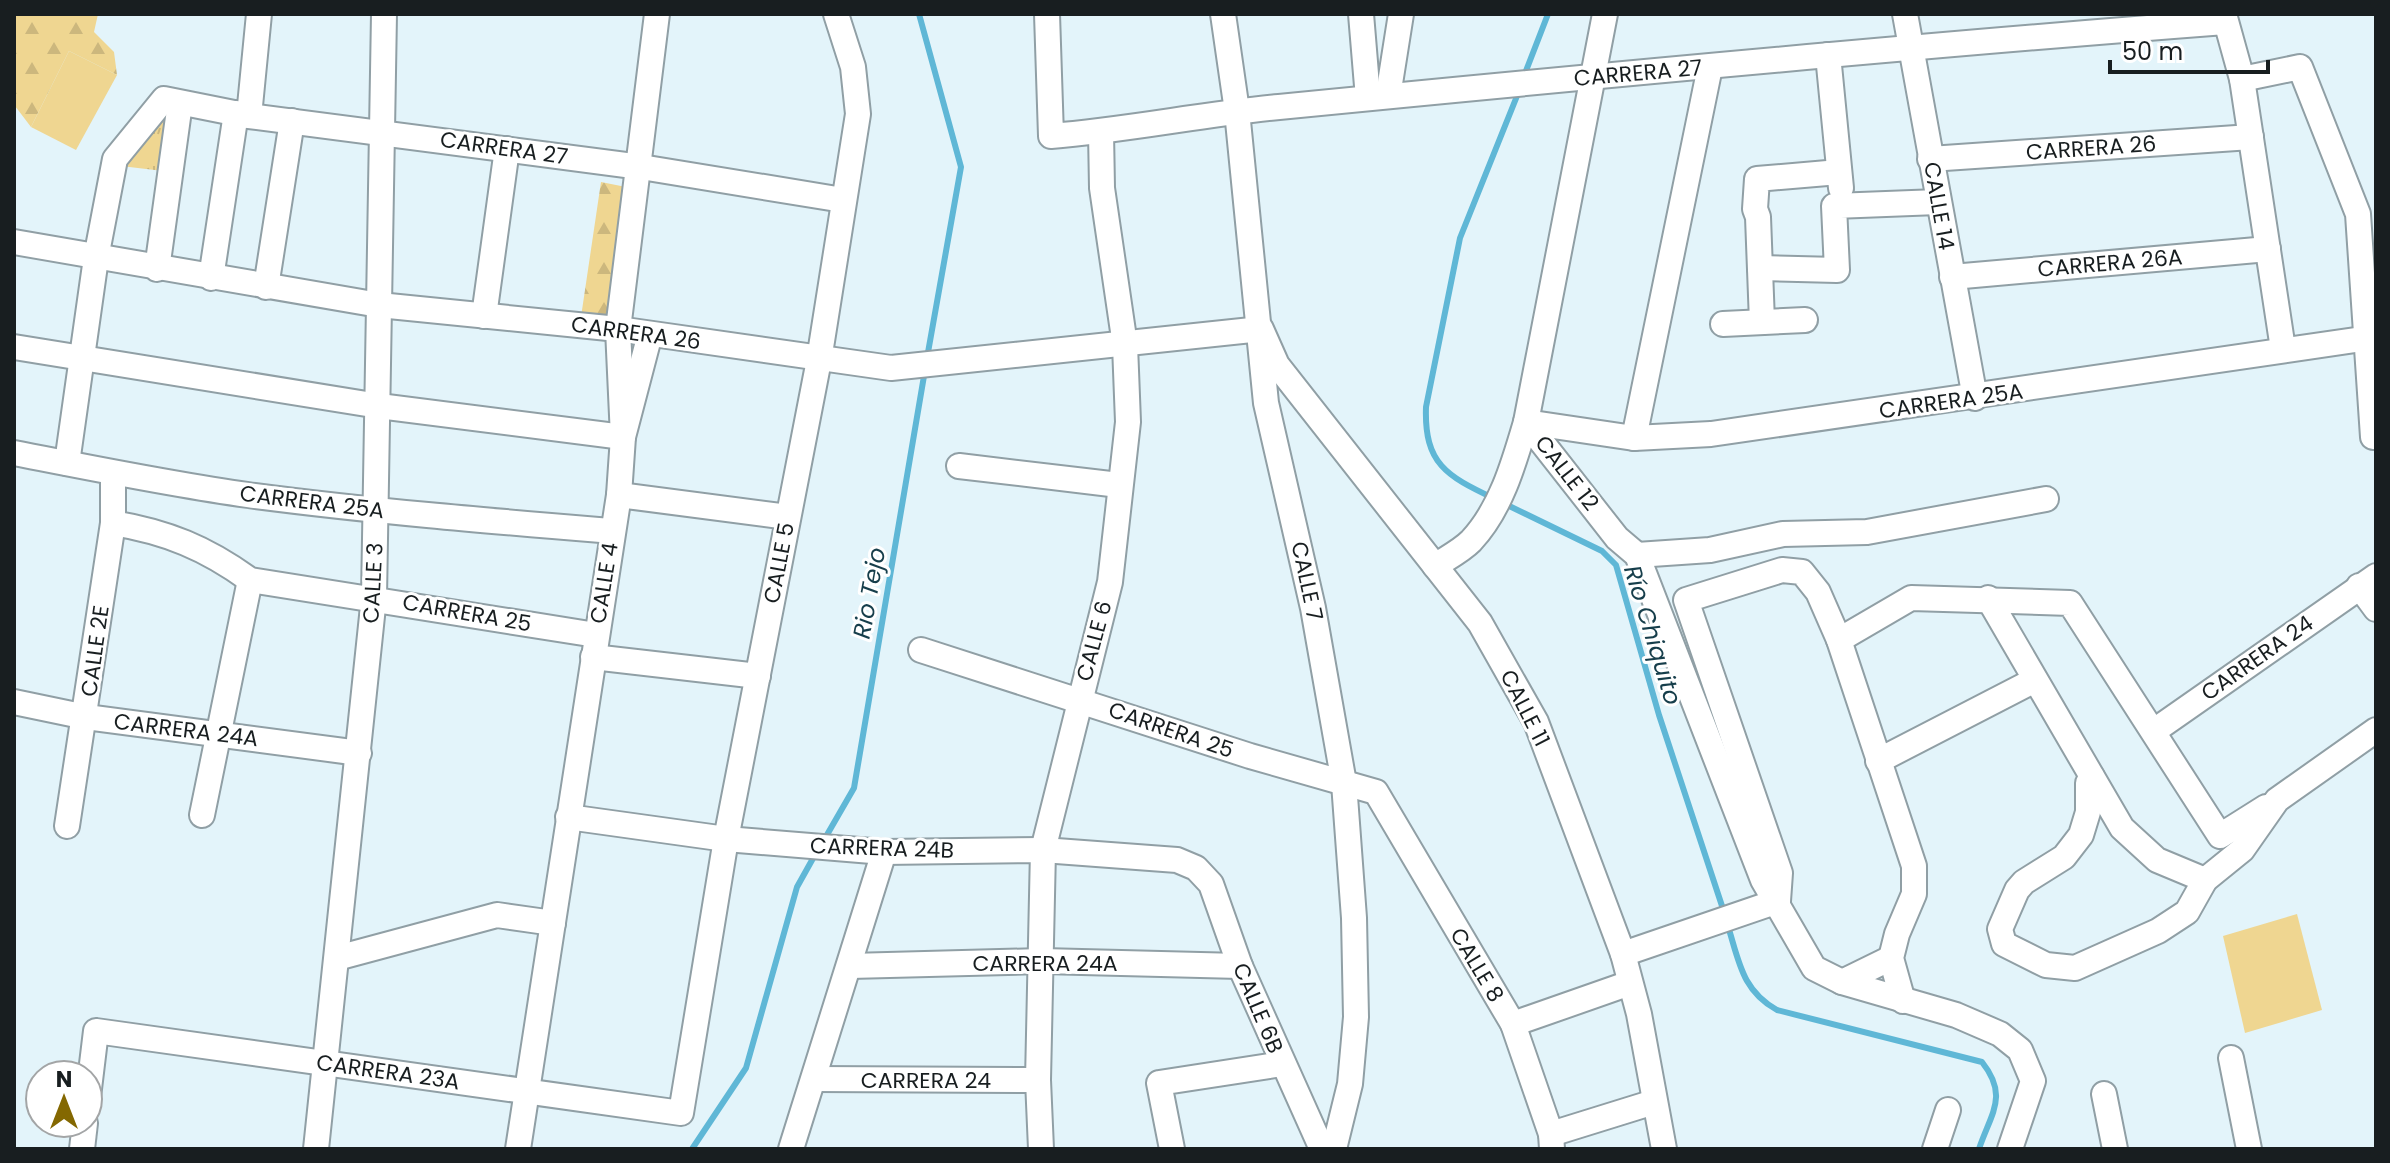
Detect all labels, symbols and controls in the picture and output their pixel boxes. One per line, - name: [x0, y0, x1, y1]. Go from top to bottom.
- scale bar: [2110, 24, 2268, 74]
- text: 50 m: [2122, 35, 2183, 68]
- street label: CARRERA 27: [1573, 52, 1703, 94]
- street label: CARRERA 27: [438, 124, 570, 172]
- street label: CARRERA 26: [2025, 128, 2157, 168]
- street label: CALLE 14: [1916, 160, 1962, 253]
- street label: CARRERA 26A: [2036, 241, 2184, 285]
- street label: CARRERA 26: [569, 309, 703, 357]
- street label: CARRERA 25A: [1877, 376, 2025, 426]
- street label: CALLE 12: [1528, 429, 1606, 517]
- street label: CARRERA 25A: [238, 478, 386, 526]
- street label: CALLE 5: [756, 520, 802, 606]
- street label: CALLE 7: [1284, 539, 1330, 623]
- street label: CALLE 4: [582, 540, 626, 626]
- street label: CALLE 3: [355, 542, 391, 624]
- water label: Rio Tejo: [845, 545, 893, 641]
- water label: Río Chiquito: [1616, 561, 1690, 709]
- street label: CARRERA 25: [400, 586, 534, 640]
- street label: CALLE 6: [1068, 597, 1120, 685]
- street label: CALLE 2E: [73, 603, 117, 699]
- street label: CARRERA 24: [2195, 608, 2319, 708]
- street label: CALLE 11: [1493, 664, 1557, 752]
- street label: CARRERA 25: [1104, 694, 1238, 766]
- street label: CARRERA 24A: [112, 706, 260, 754]
- street label: CARRERA 24B: [810, 830, 954, 866]
- street label: CALLE 8: [1443, 922, 1511, 1008]
- street label: CARRERA 24A: [972, 948, 1118, 979]
- street label: CALLE 6B: [1225, 958, 1291, 1058]
- street label: CARRERA 23A: [314, 1047, 462, 1097]
- north arrow: [24, 1059, 104, 1139]
- text: N: [56, 1064, 72, 1095]
- street label: CARRERA 24: [861, 1065, 991, 1096]

